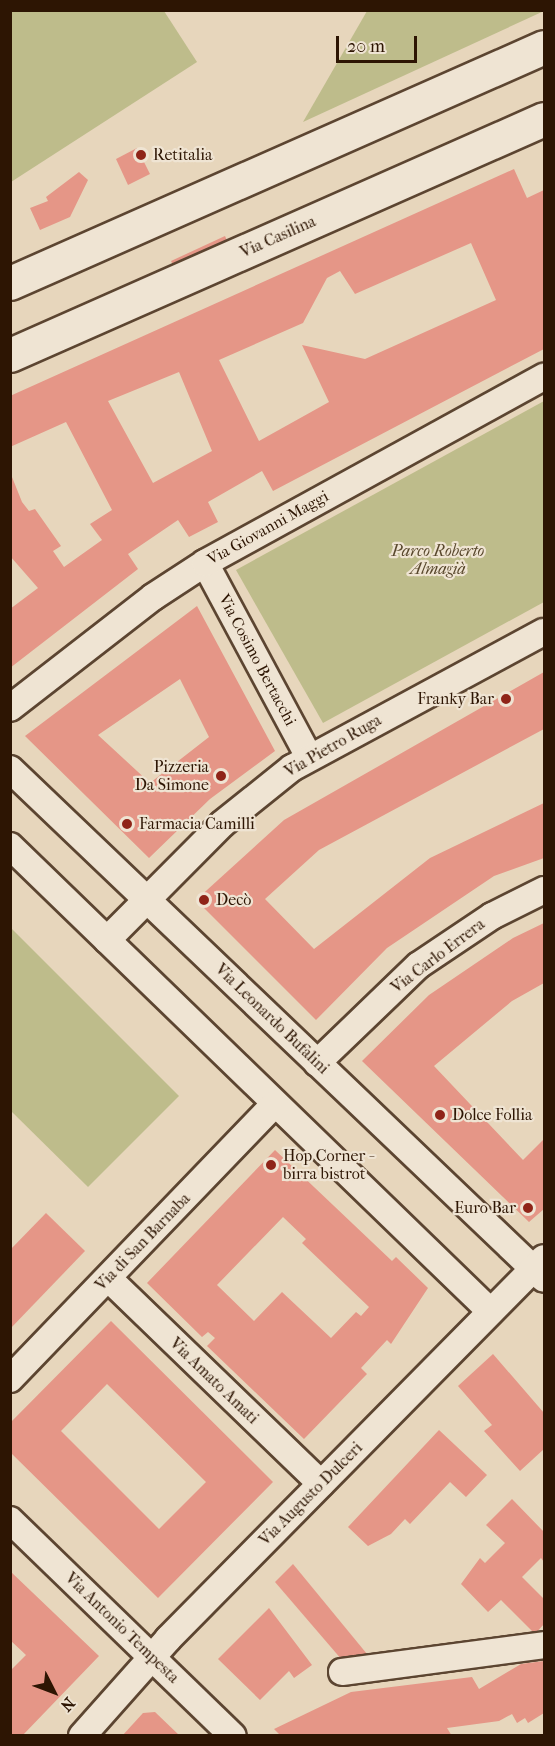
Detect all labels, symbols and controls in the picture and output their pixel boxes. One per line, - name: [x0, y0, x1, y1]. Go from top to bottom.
- scale bar: [339, 24, 420, 62]
- text: 20 m: [347, 36, 385, 57]
- place label: Retitalia: [153, 145, 212, 165]
- marker: Retitalia: [134, 148, 148, 162]
- street label: Via Casilina: [237, 212, 319, 262]
- street label: Via Giovanni Maggi: [204, 487, 332, 569]
- park label: Parco Roberto Almagià: [392, 541, 484, 579]
- street label: Via Cosimo Bertacchi: [214, 591, 300, 729]
- place label: Franky Bar: [417, 689, 494, 709]
- marker: Franky Bar: [499, 692, 513, 706]
- street label: Via Pietro Ruga: [281, 711, 385, 781]
- place label: Pizzeria Da Simone: [135, 757, 209, 795]
- marker: Pizzeria Da Simone: [214, 769, 228, 783]
- place label: Farmacia Camilli: [139, 814, 255, 834]
- marker: Farmacia Camilli: [120, 817, 134, 831]
- place label: Decò: [216, 890, 251, 910]
- marker: Decò: [197, 893, 211, 907]
- street label: Via Carlo Errera: [387, 915, 489, 997]
- street label: Via Leonardo Bufalini: [211, 960, 333, 1078]
- place label: Dolce Follia: [452, 1105, 532, 1125]
- marker: Dolce Follia: [433, 1108, 447, 1122]
- place label: Hop Corner - birra bistrot: [283, 1146, 373, 1184]
- marker: Hop Corner - birra bistrot: [264, 1158, 278, 1172]
- street label: Via di San Barnaba: [92, 1189, 194, 1295]
- place label: Euro Bar: [454, 1198, 516, 1218]
- marker: Euro Bar: [521, 1201, 535, 1215]
- street label: Via Amato Amati: [166, 1334, 262, 1428]
- street label: Via Augusto Dulceri: [255, 1438, 367, 1550]
- street label: Via Antonio Tempesta: [61, 1569, 183, 1687]
- north arrow: [24, 1662, 84, 1722]
- text: N: [57, 1694, 79, 1715]

